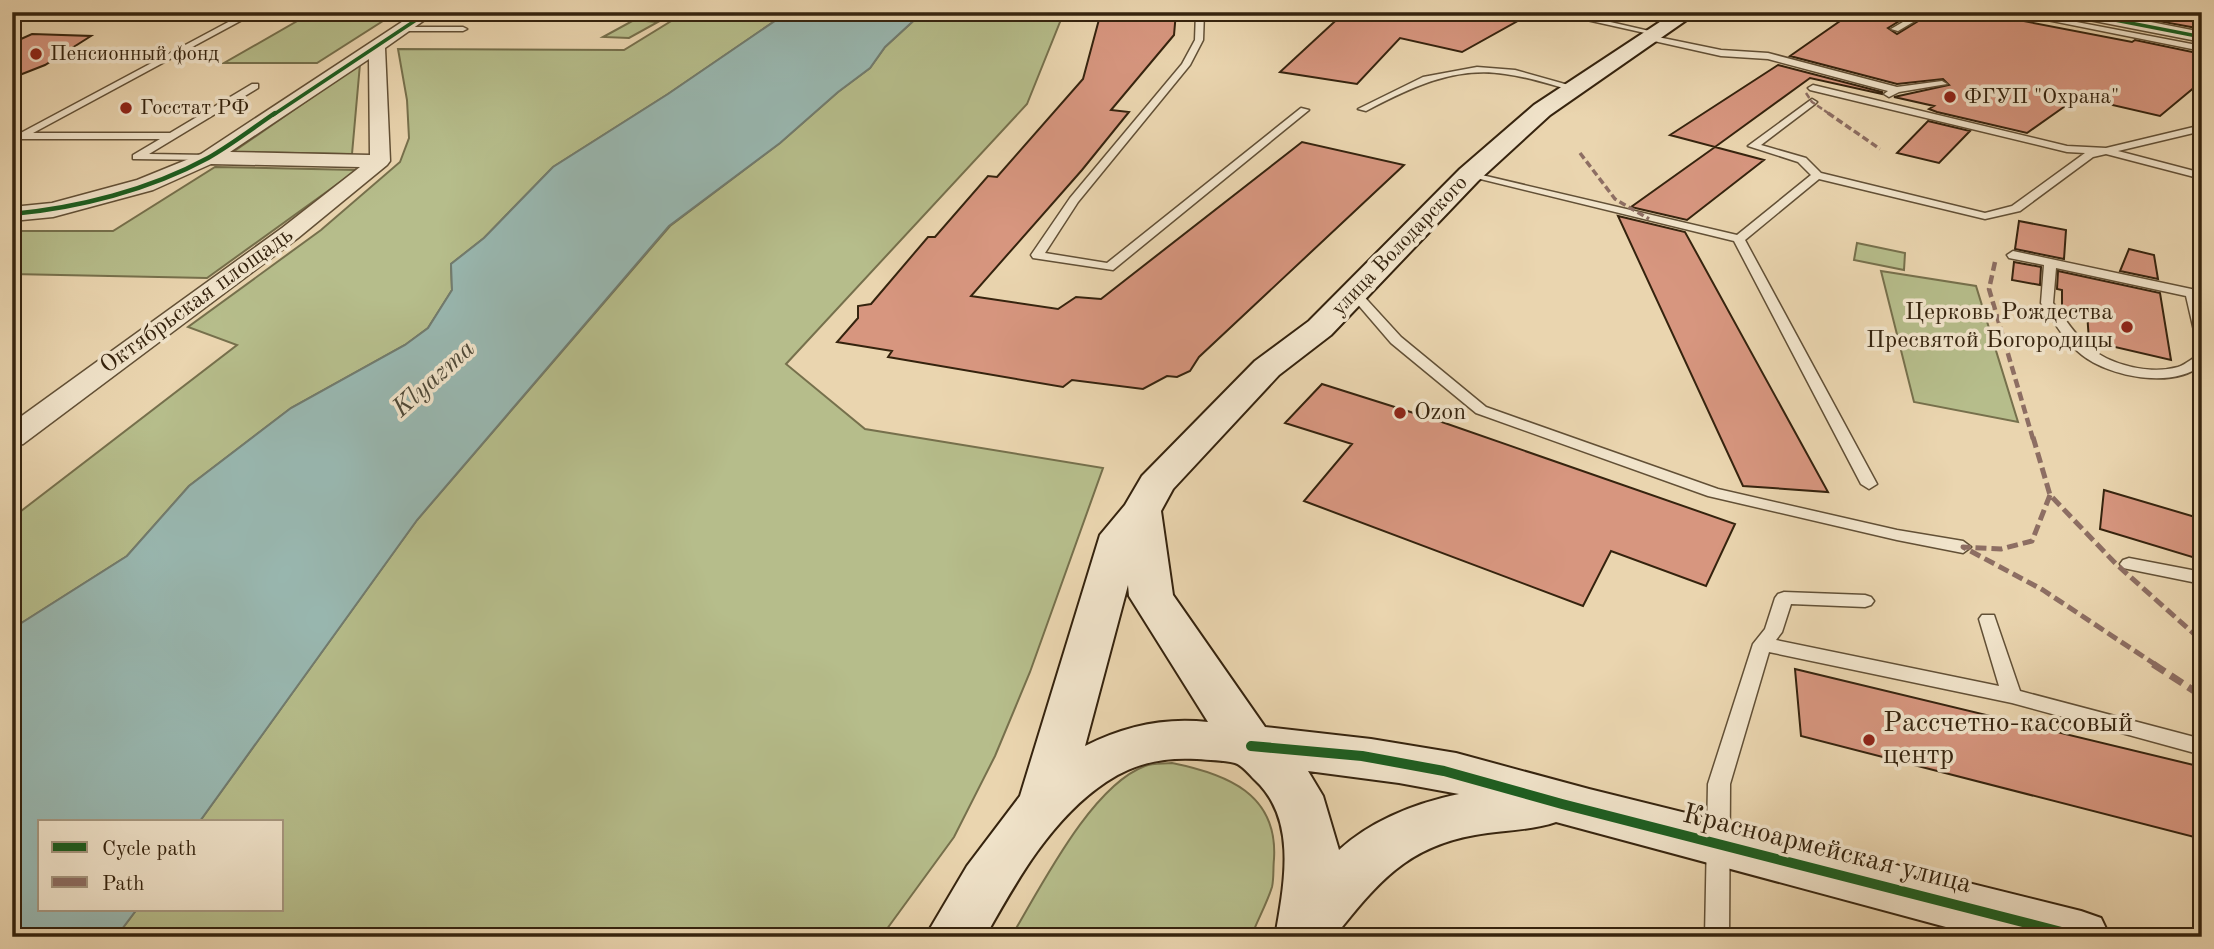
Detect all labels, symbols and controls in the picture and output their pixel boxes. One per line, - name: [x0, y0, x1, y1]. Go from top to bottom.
- place label: Пенсионный фонд: [50, 44, 220, 65]
- marker: Пенсионный фонд: [28, 46, 44, 62]
- place label: ФГУП "Охрана": [1964, 87, 2119, 108]
- marker: ФГУП "Охрана": [1942, 89, 1958, 105]
- place label: Госстат РФ: [140, 98, 249, 119]
- marker: Госстат РФ: [118, 100, 134, 116]
- street label: улица Володарского: [1328, 172, 1472, 320]
- street label: Октябрьская площадь: [96, 223, 298, 379]
- place label: Церковь Рождества Пресвятой Богородицы: [1866, 301, 2113, 353]
- marker: Церковь Рождества Пресвятой Богородицы: [2119, 319, 2135, 335]
- water label: Klyazma: [387, 336, 480, 423]
- place label: Ozon: [1414, 401, 1466, 425]
- marker: Ozon: [1392, 405, 1408, 421]
- place label: Рассчетно-кассовый центр: [1883, 710, 2133, 770]
- marker: Рассчетно-кассовый центр: [1861, 732, 1877, 748]
- street label: Красноармейская улица: [1680, 801, 1974, 900]
- legend: [38, 820, 284, 911]
- text: Cycle path: [102, 839, 197, 860]
- text: Path: [102, 874, 145, 895]

